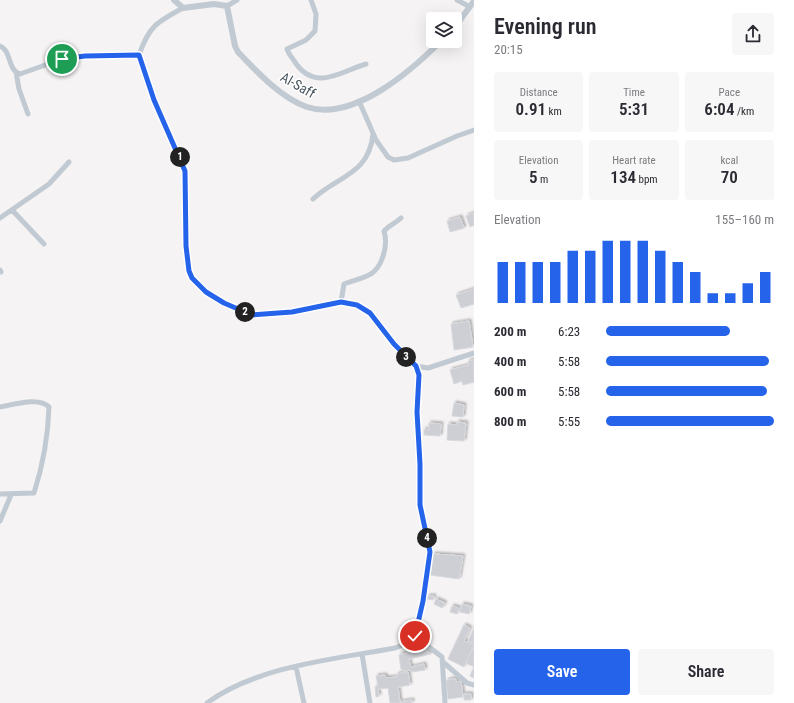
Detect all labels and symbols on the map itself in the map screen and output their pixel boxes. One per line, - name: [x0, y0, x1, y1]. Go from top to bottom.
- pin: [45, 42, 79, 76]
- street label: Al-Saff: [278, 69, 319, 102]
- pin: 1: [170, 147, 190, 167]
- pin: 2: [235, 302, 255, 322]
- pin: 3: [396, 347, 416, 367]
- pin: 4: [417, 528, 437, 548]
- pin: [398, 619, 432, 653]

